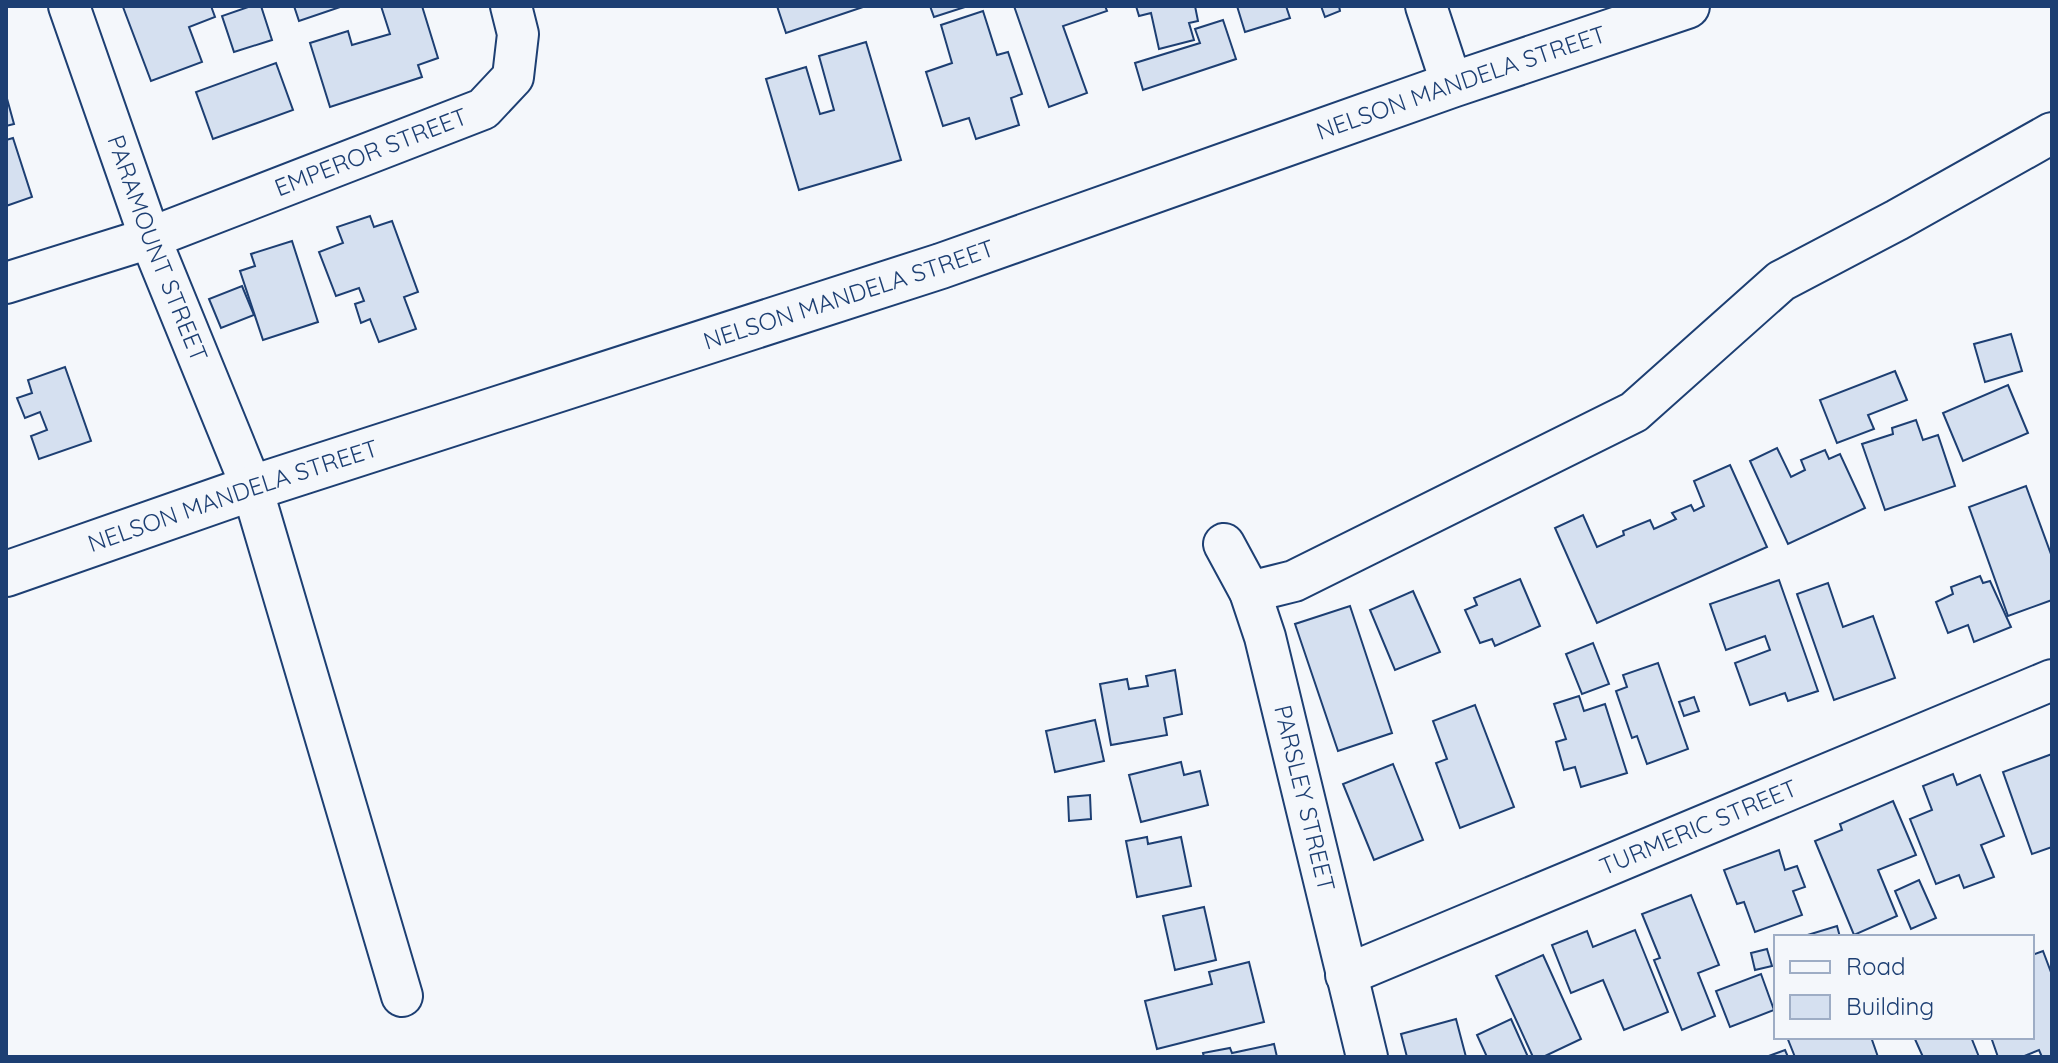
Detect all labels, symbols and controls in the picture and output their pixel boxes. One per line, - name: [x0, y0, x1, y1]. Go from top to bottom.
- street label: NELSON MANDELA STREET: [1312, 18, 1610, 146]
- street label: EMPEROR STREET: [270, 101, 471, 202]
- street label: PARAMOUNT STREET: [101, 131, 215, 366]
- street label: NELSON MANDELA STREET: [699, 232, 998, 356]
- street label: NELSON MANDELA STREET: [84, 432, 382, 558]
- street label: PARSLEY STREET: [1268, 702, 1342, 894]
- street label: TURMERIC STREET: [1595, 772, 1801, 881]
- legend: [1774, 935, 2034, 1039]
- text: Road: [1846, 951, 1906, 981]
- text: Building: [1846, 991, 1934, 1021]

